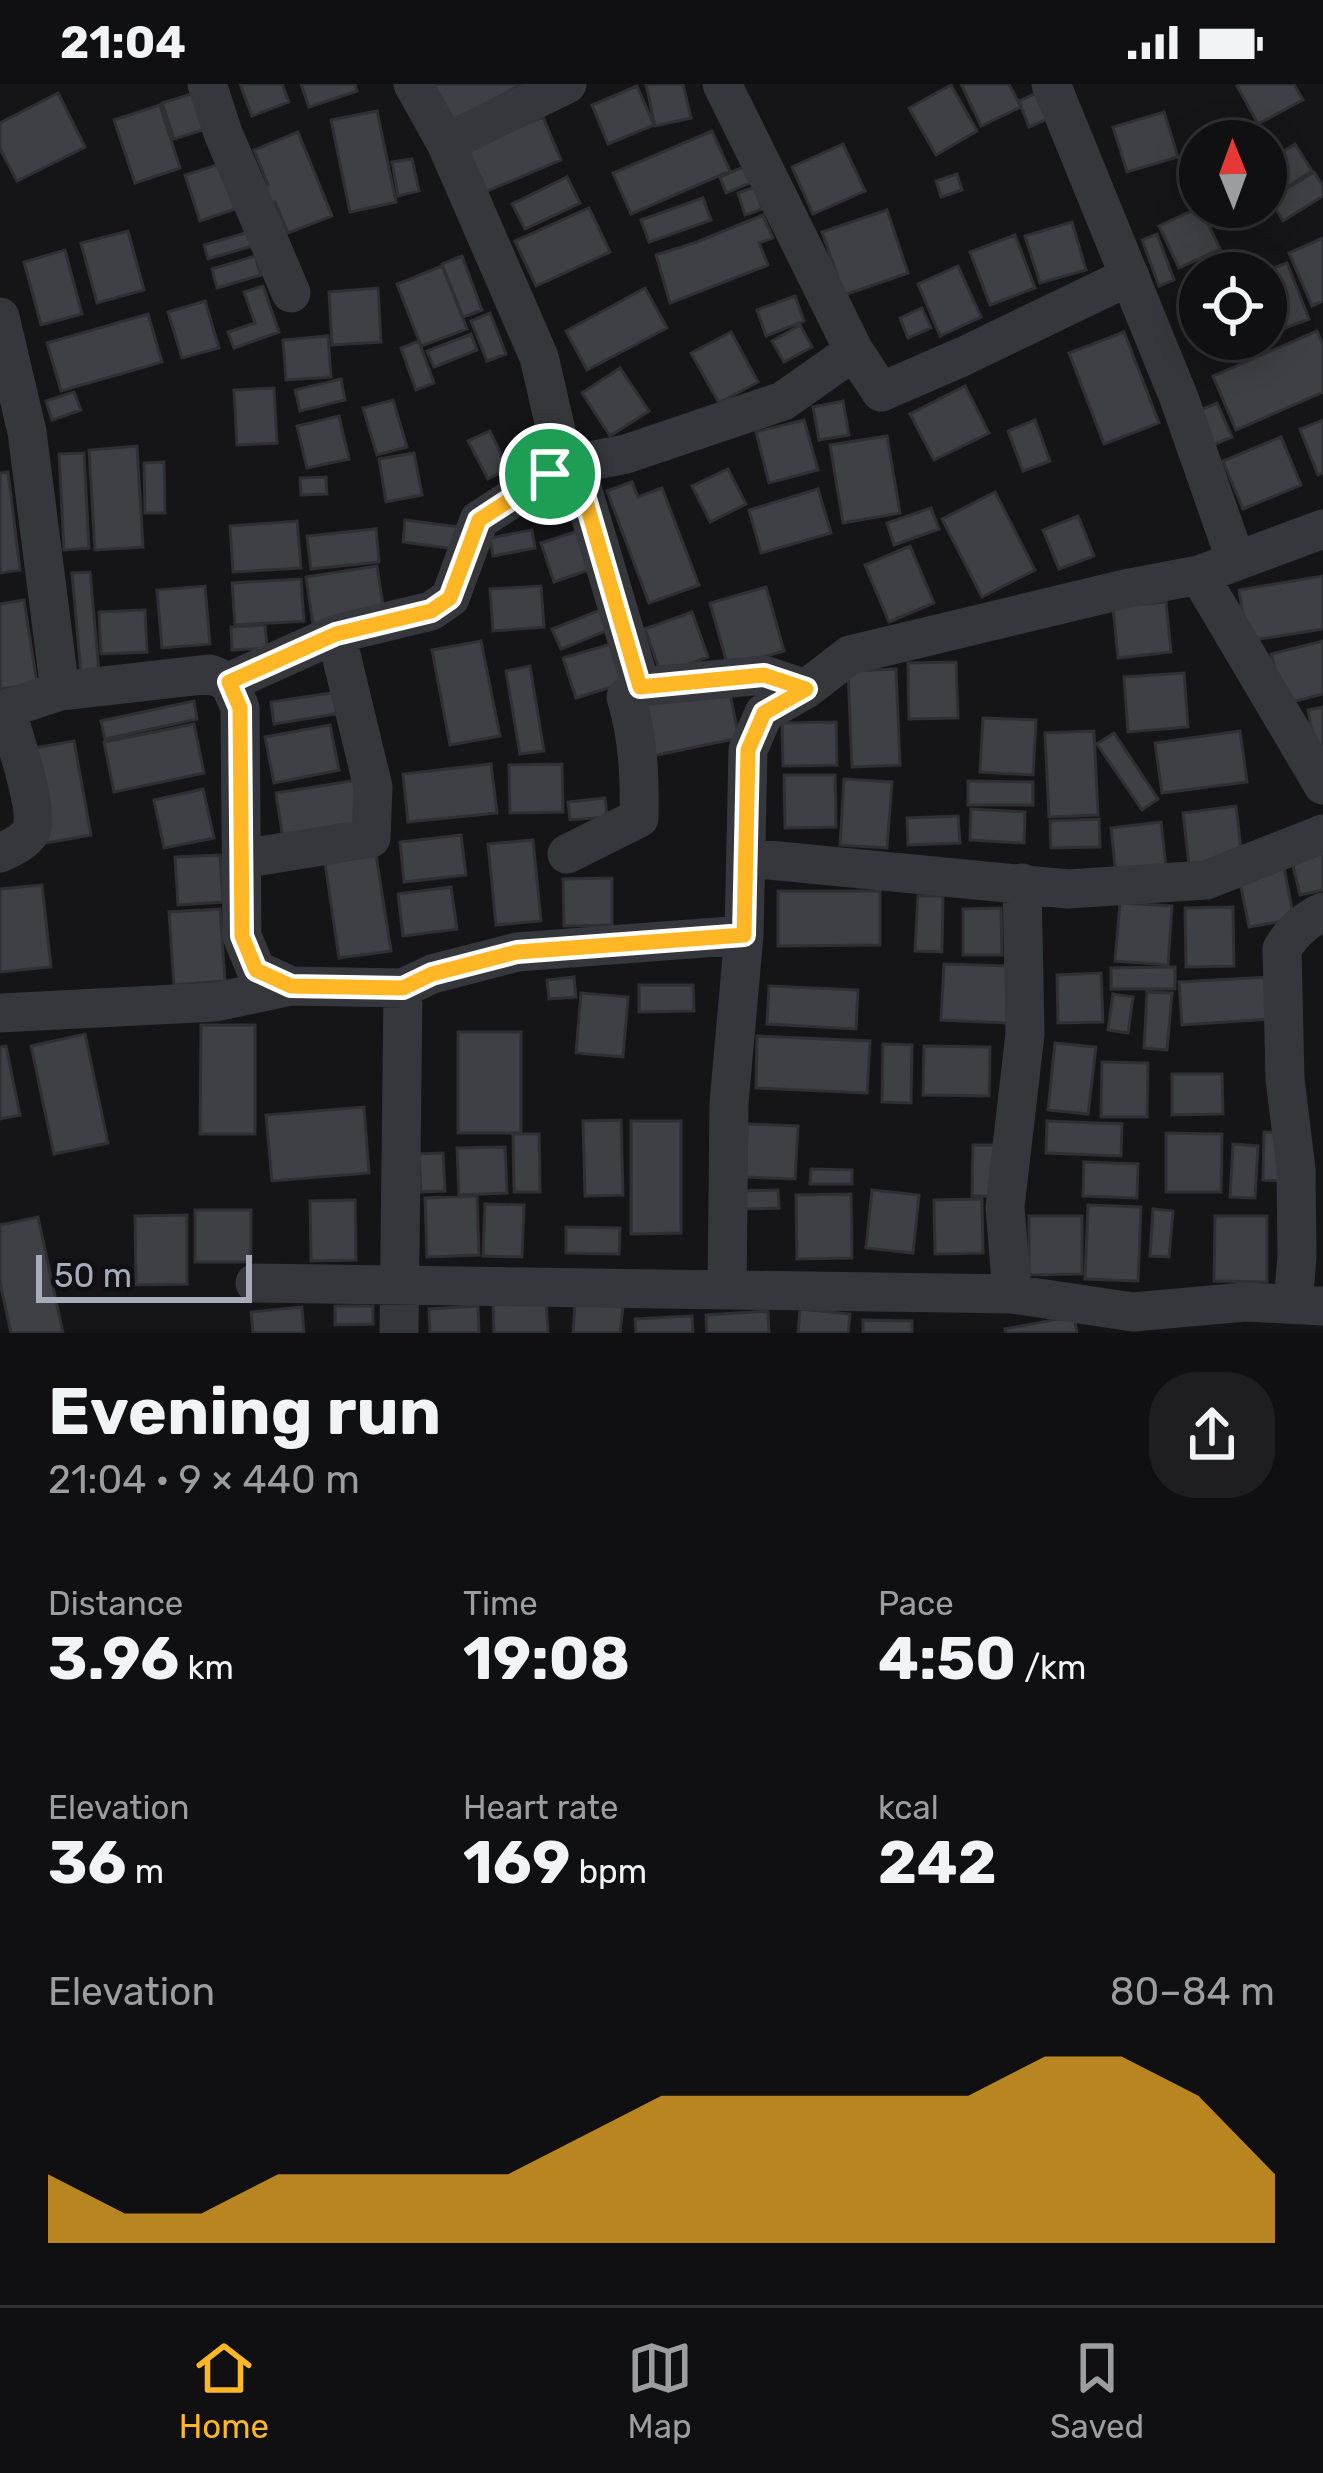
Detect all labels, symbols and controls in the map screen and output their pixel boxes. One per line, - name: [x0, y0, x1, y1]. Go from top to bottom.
- text: 21:04: [60, 16, 186, 69]
- north arrow: [1179, 120, 1287, 228]
- map controls: [1179, 120, 1287, 360]
- button: locate: [1179, 252, 1287, 360]
- pin: [499, 423, 601, 525]
- icon: arrive: [517, 441, 583, 507]
- scale bar: [36, 1249, 252, 1302]
- text: 50 m: [54, 1256, 132, 1295]
- text: Evening run: [48, 1372, 441, 1451]
- button: share: [1149, 1372, 1275, 1498]
- text: 21:04 · 9 × 440 m: [48, 1457, 360, 1503]
- text: Distance: [48, 1584, 183, 1623]
- text: Time: [463, 1584, 538, 1623]
- text: Pace: [878, 1584, 954, 1623]
- text: 3.96: [48, 1623, 179, 1694]
- text: 19:08: [463, 1623, 630, 1694]
- text: 4:50: [878, 1623, 1016, 1694]
- text: km: [179, 1648, 234, 1687]
- text: /km: [1016, 1648, 1086, 1687]
- text: Elevation: [48, 1788, 189, 1827]
- text: Heart rate: [463, 1788, 619, 1827]
- text: kcal: [878, 1788, 939, 1827]
- text: 36: [48, 1827, 127, 1898]
- text: 169: [463, 1827, 570, 1898]
- text: 242: [878, 1827, 997, 1898]
- text: m: [127, 1852, 164, 1891]
- text: bpm: [570, 1852, 647, 1891]
- text: Elevation: [48, 1969, 215, 2015]
- text: 80–84 m: [1110, 1969, 1275, 2015]
- tab: Home: [179, 2335, 269, 2446]
- tab: Map: [627, 2335, 693, 2446]
- tab: Saved: [1050, 2335, 1144, 2446]

